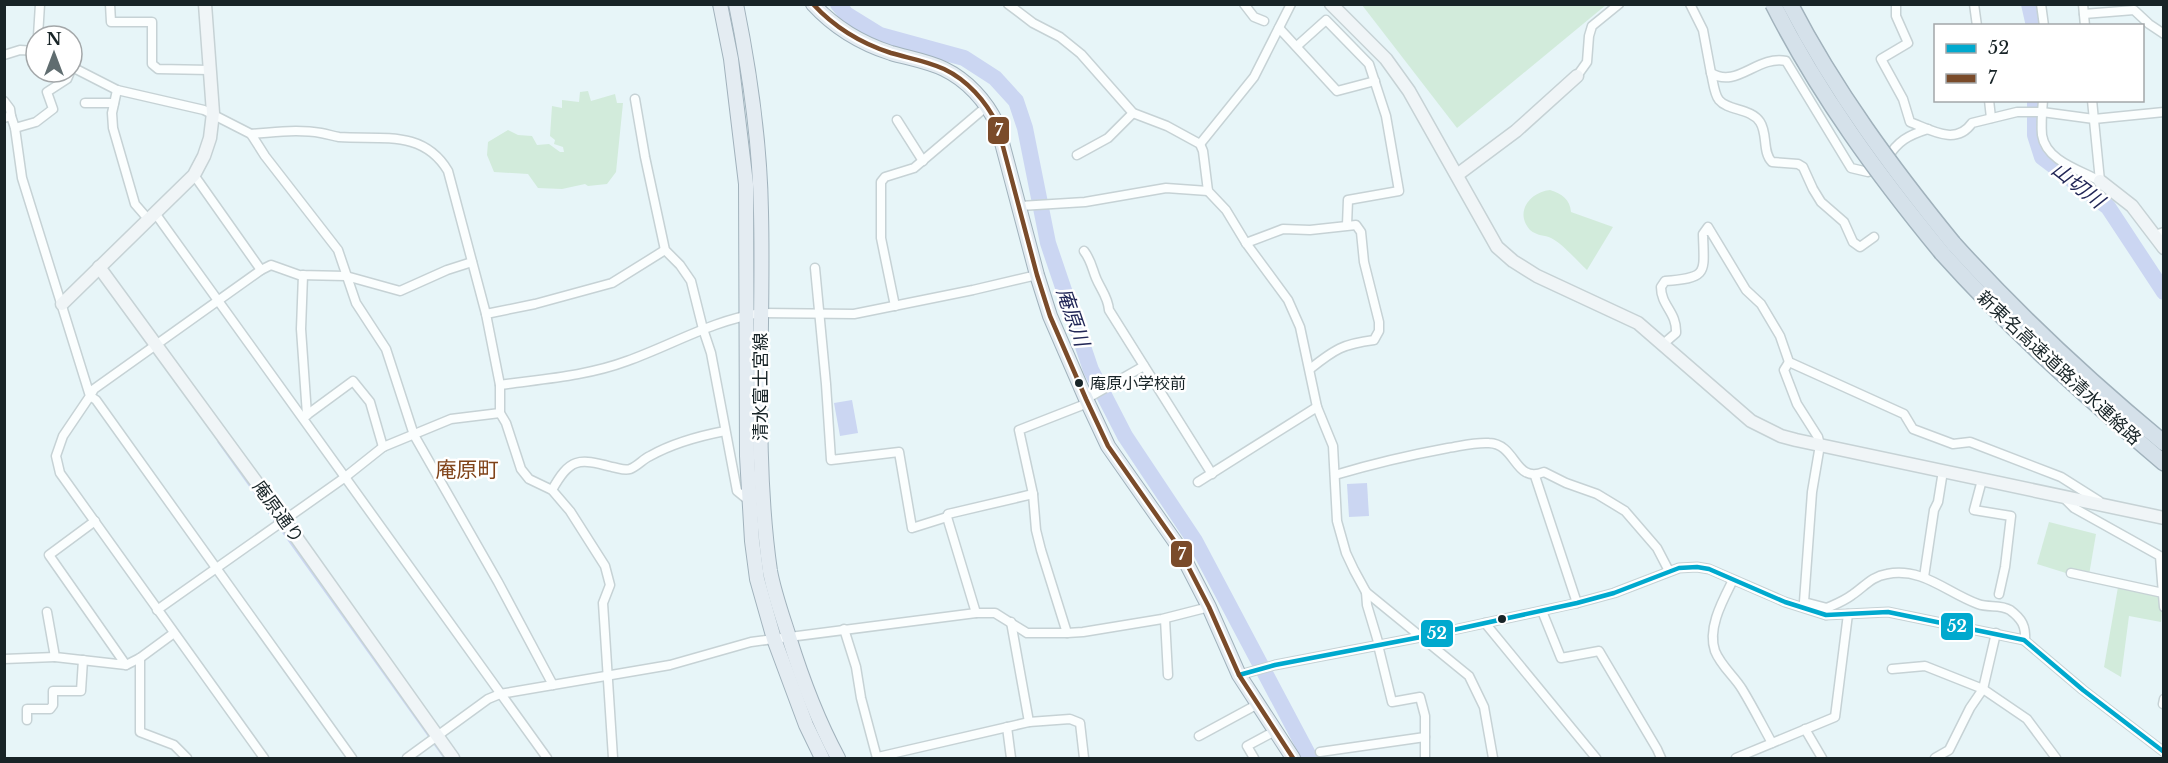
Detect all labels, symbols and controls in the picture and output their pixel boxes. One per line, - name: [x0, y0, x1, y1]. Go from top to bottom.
- north arrow: [24, 24, 84, 84]
- legend: [1934, 24, 2144, 102]
- text: N: [46, 29, 62, 49]
- text: 52: [1988, 37, 2009, 59]
- text: 7: [1988, 67, 1998, 89]
- line badge: 7: [987, 116, 1010, 145]
- text: 7: [995, 120, 1004, 140]
- water label: 山切川: [2047, 157, 2111, 214]
- water label: 庵原川: [1052, 285, 1095, 351]
- street label: 新東名高速道路清水連絡路: [1973, 286, 2145, 450]
- street label: 清水富士宮線: [750, 333, 772, 441]
- place label: 庵原小学校前: [1090, 373, 1186, 393]
- marker: 庵原小学校前: [1073, 377, 1085, 389]
- district label: 庵原町: [436, 457, 499, 483]
- street label: 庵原通り: [248, 476, 308, 548]
- line badge: 7: [1170, 540, 1193, 568]
- text: 7: [1178, 544, 1187, 564]
- line badge: 52: [1940, 612, 1974, 641]
- unlabelled marker: [1496, 613, 1508, 625]
- text: 52: [1947, 616, 1967, 636]
- line badge: 52: [1420, 619, 1454, 648]
- text: 52: [1427, 623, 1447, 643]

